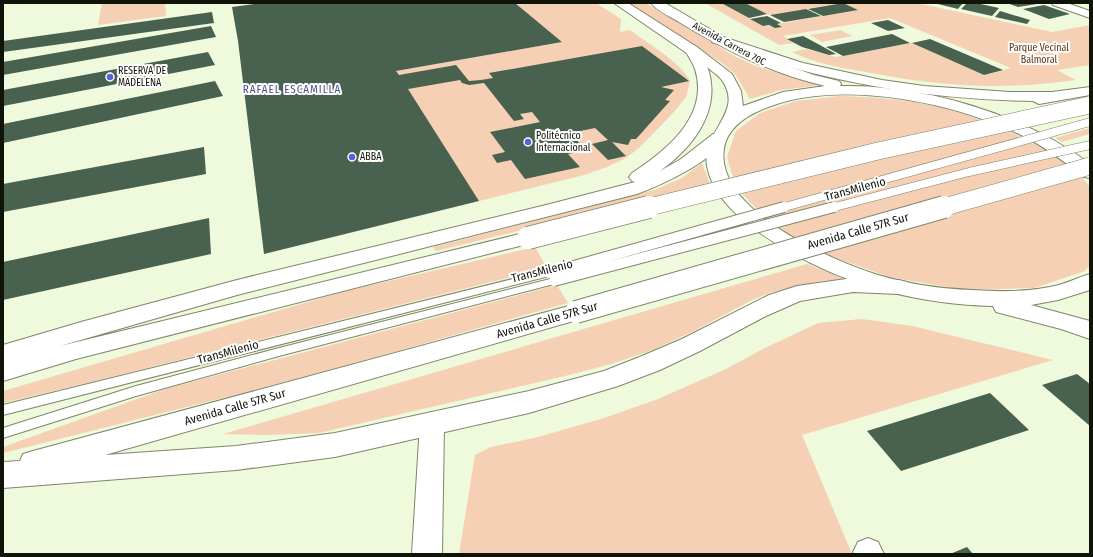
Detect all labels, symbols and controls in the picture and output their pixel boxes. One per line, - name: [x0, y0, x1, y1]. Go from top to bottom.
- street label: Avenida Carrera 70C: [690, 20, 768, 68]
- park label: Parque Vecinal Balmoral: [1009, 42, 1069, 66]
- place label: RESERVA DE MADELENA: [118, 65, 166, 89]
- marker: RESERVA DE MADELENA: [105, 72, 115, 82]
- district label: RAFAEL ESCAMILLA: [243, 83, 341, 96]
- place label: Politécnico Internacional: [536, 130, 591, 154]
- marker: Politécnico Internacional: [523, 137, 533, 147]
- place label: ABBA: [360, 151, 382, 163]
- marker: ABBA: [347, 152, 357, 162]
- street label: TransMilenio: [823, 174, 887, 204]
- street label: Avenida Calle 57R Sur: [806, 210, 911, 252]
- street label: TransMilenio: [510, 257, 574, 285]
- street label: Avenida Calle 57R Sur: [495, 299, 600, 341]
- street label: TransMilenio: [196, 337, 260, 367]
- street label: Avenida Calle 57R Sur: [183, 386, 288, 428]

